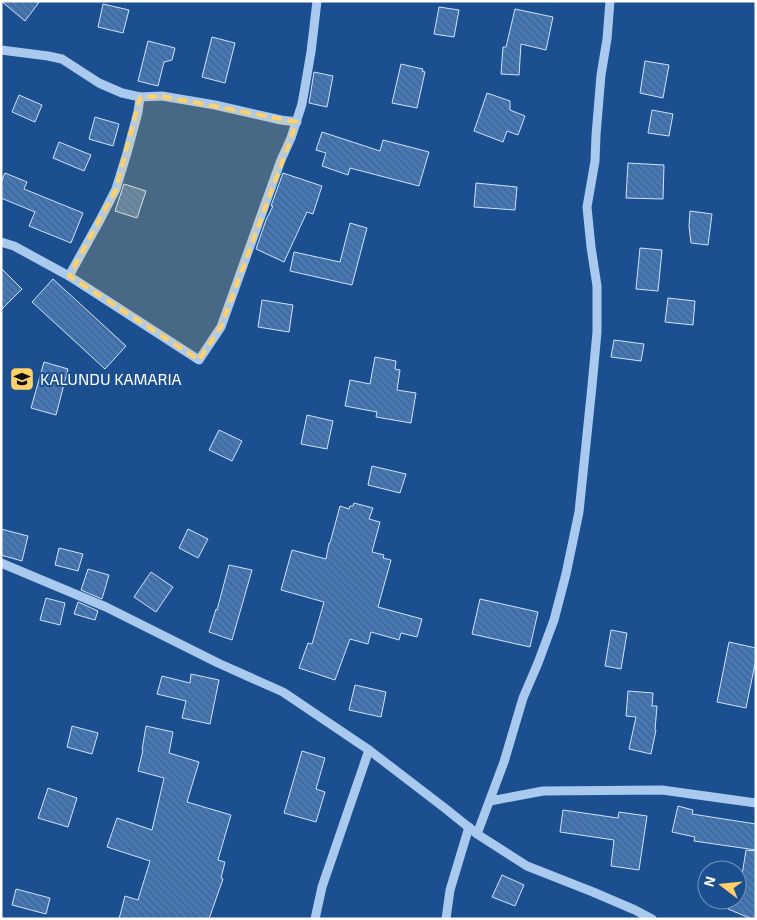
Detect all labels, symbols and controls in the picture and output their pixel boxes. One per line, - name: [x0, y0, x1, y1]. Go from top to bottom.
- school or university icon: KALUNDU KAMARIA: [9, 366, 35, 392]
- place label: KALUNDU KAMARIA: [40, 369, 182, 388]
- north arrow: [697, 860, 747, 910]
- text: N: [699, 874, 719, 888]

